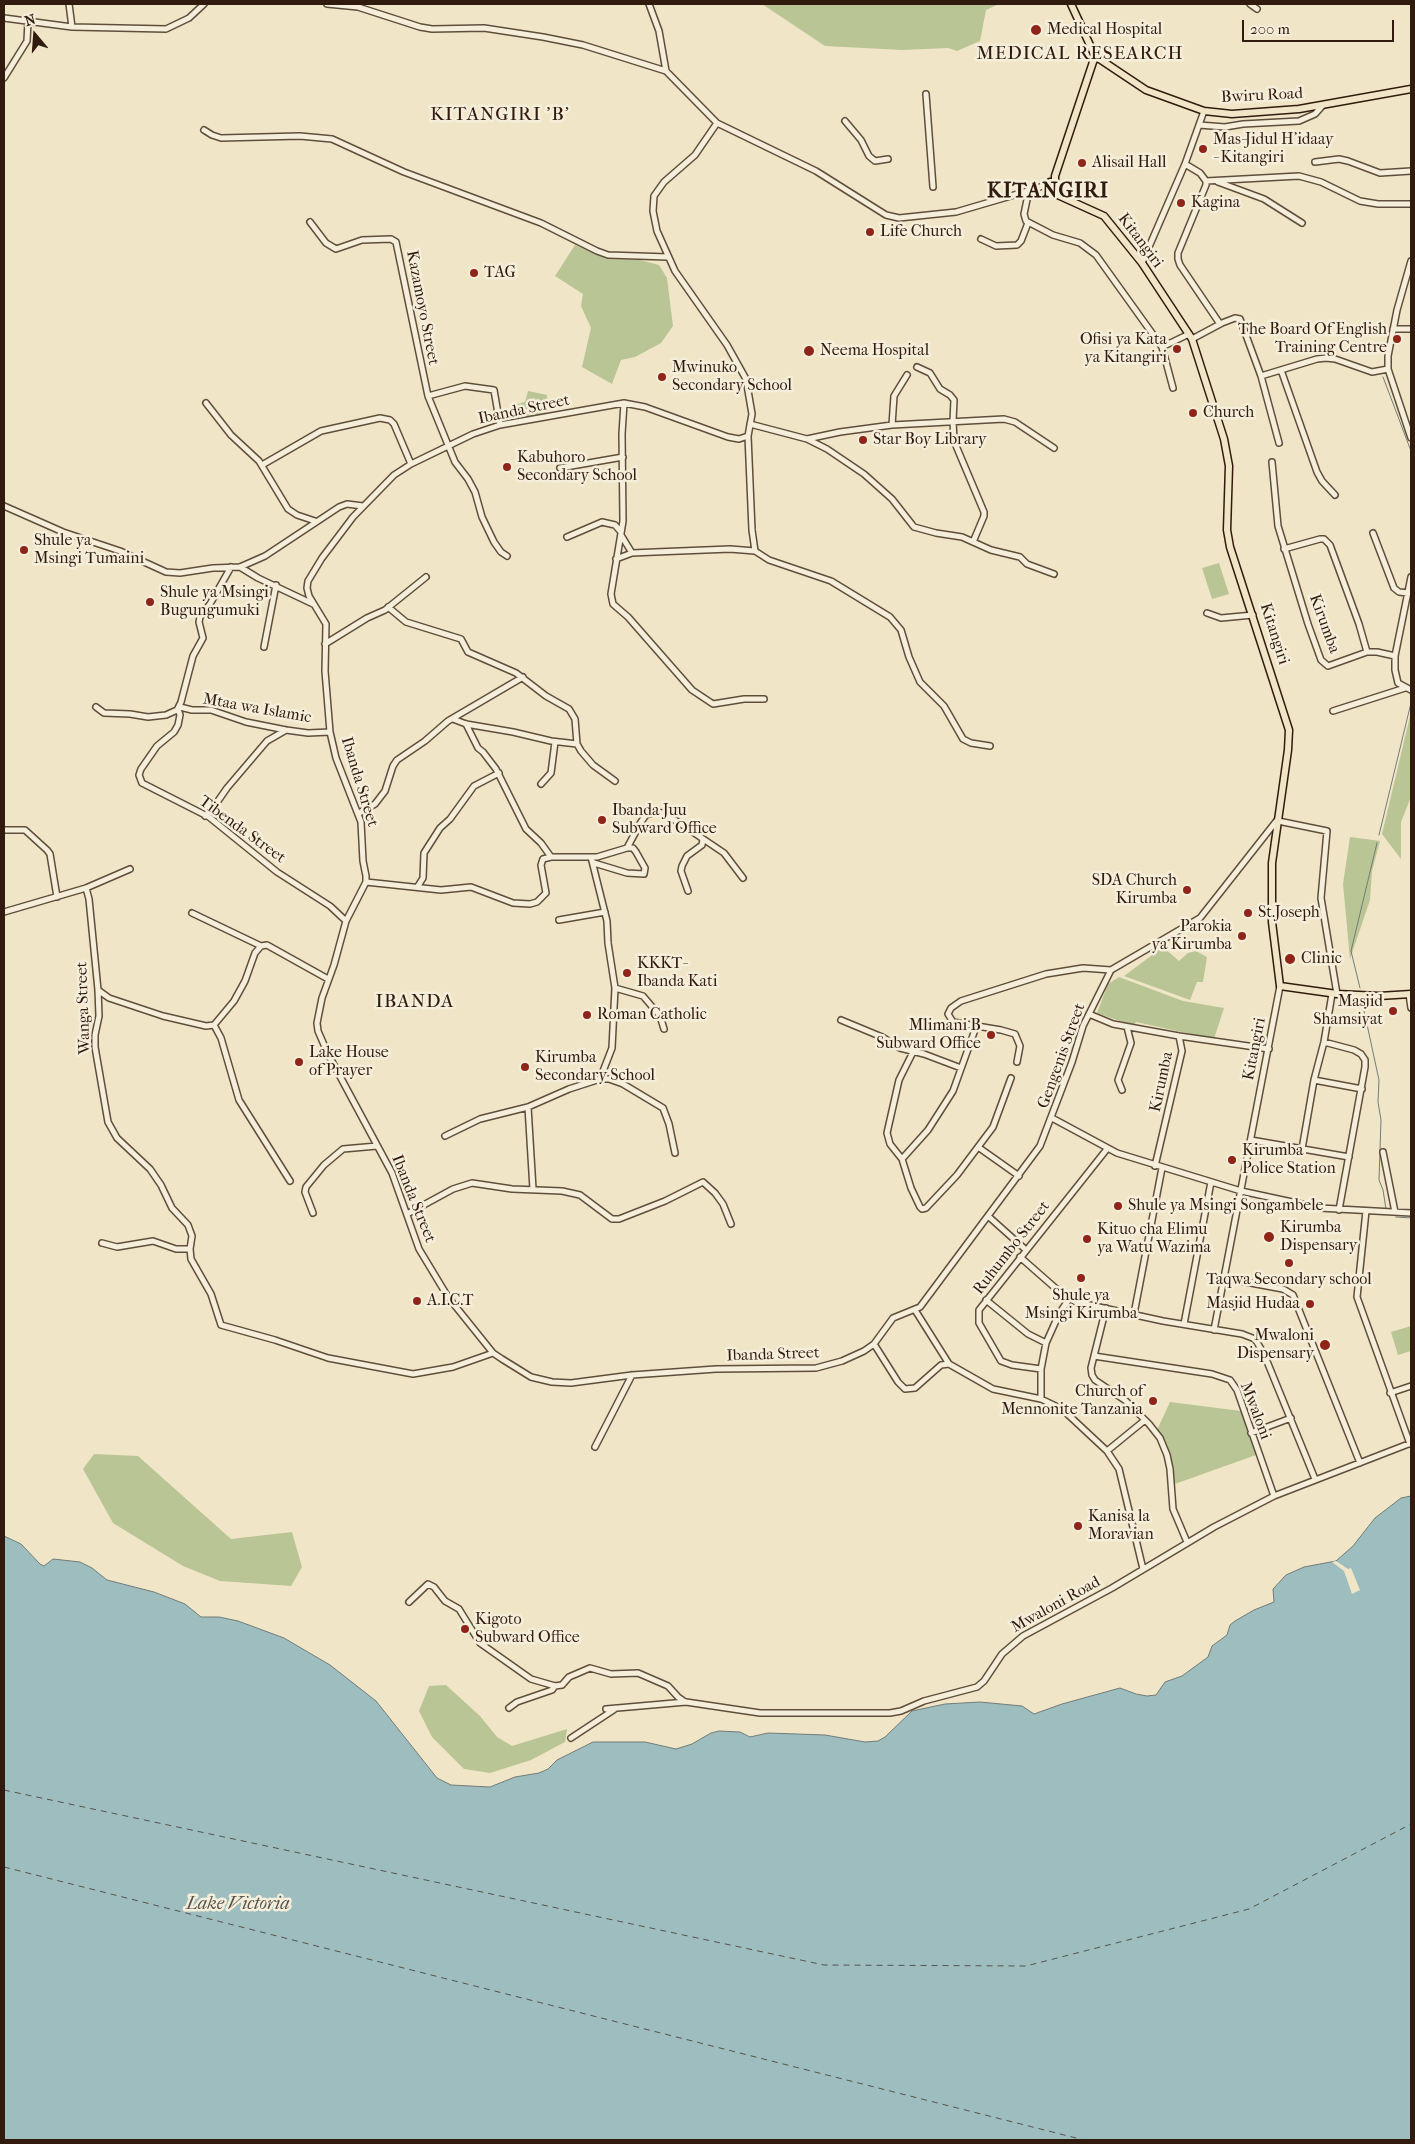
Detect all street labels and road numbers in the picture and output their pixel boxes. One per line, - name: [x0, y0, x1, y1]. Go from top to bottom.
- street label: Bwiru Road: [1221, 84, 1303, 108]
- street label: Kitangiri: [1113, 210, 1167, 272]
- street label: Kazamoyo Street: [401, 249, 443, 367]
- street label: Ibanda Street: [477, 391, 571, 429]
- street label: Kirumba: [1304, 592, 1344, 656]
- street label: Kitangiri: [1255, 601, 1293, 667]
- street label: Mtaa wa Islamic: [201, 690, 313, 728]
- street label: Ibanda Street: [336, 735, 382, 829]
- street label: Tibenda Street: [195, 792, 289, 868]
- street label: Wanga Street: [73, 961, 95, 1055]
- street label: Gengenis Street: [1034, 1001, 1090, 1111]
- street label: Kitangiri: [1240, 1016, 1270, 1082]
- street label: Kirumba: [1146, 1050, 1178, 1114]
- street label: Ibanda Street: [387, 1152, 439, 1246]
- street label: Ruhumbo Street: [969, 1197, 1055, 1299]
- street label: Ibanda Street: [726, 1344, 820, 1366]
- street label: Mwaloni: [1235, 1380, 1275, 1442]
- street label: Mwaloni Road: [1008, 1573, 1104, 1637]

